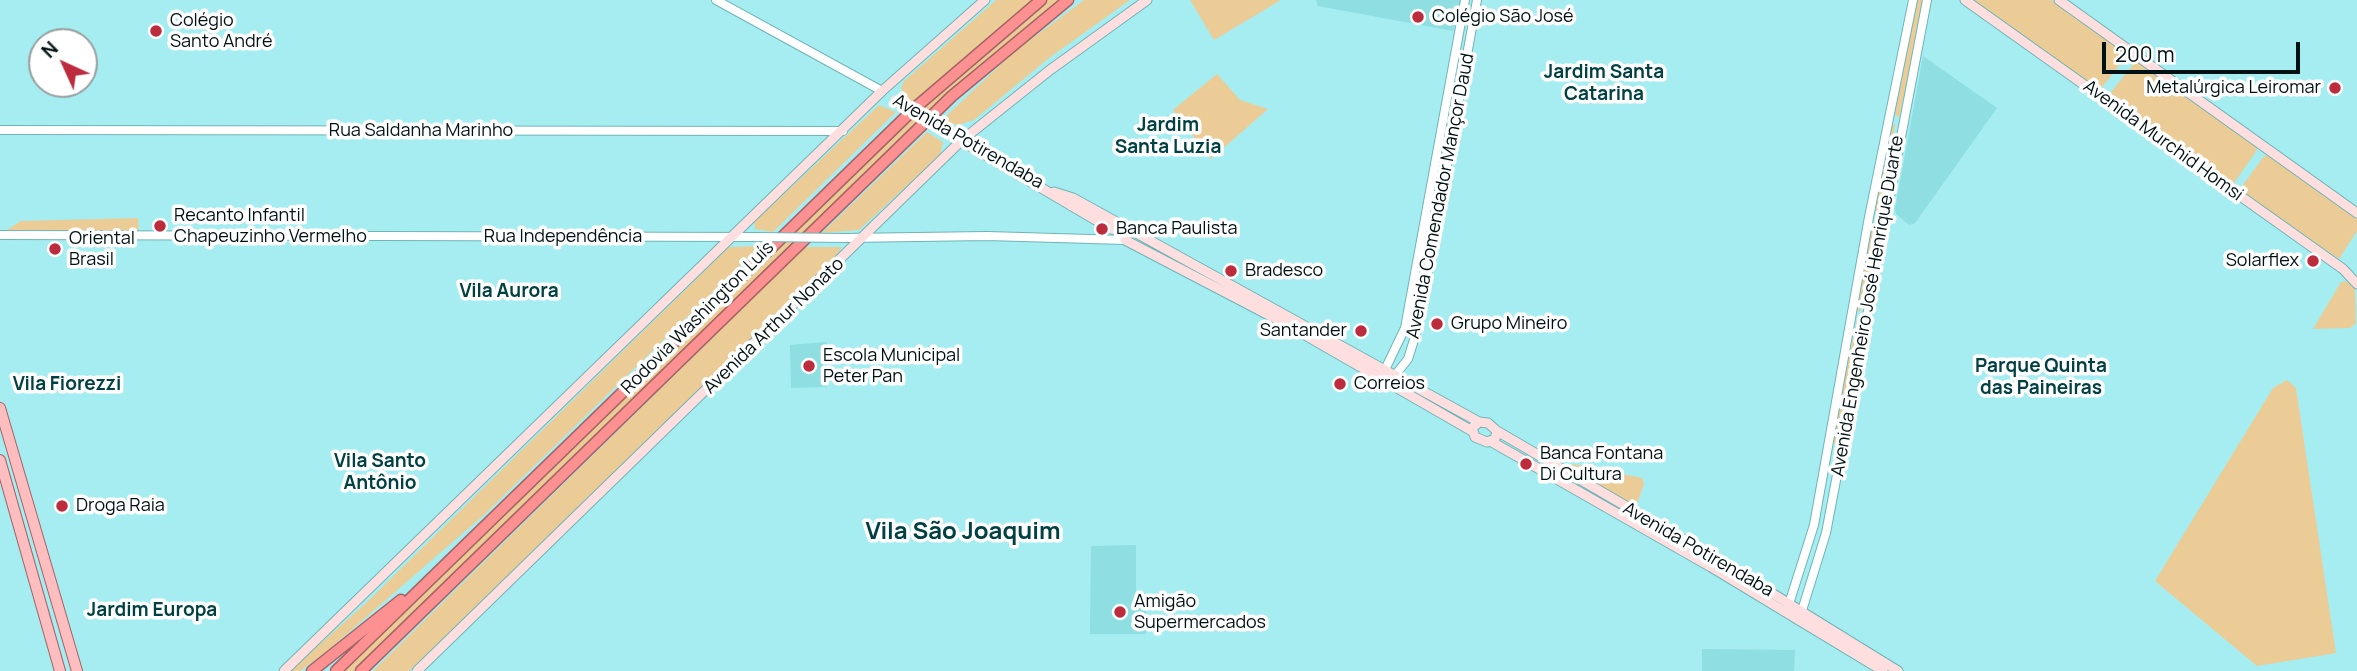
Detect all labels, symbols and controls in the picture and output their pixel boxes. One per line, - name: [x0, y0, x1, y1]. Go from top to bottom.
- place label: Colégio São José: [1432, 6, 1574, 28]
- marker: Colégio São José: [1410, 9, 1426, 25]
- place label: Colégio Santo André: [170, 10, 273, 52]
- marker: Colégio Santo André: [148, 23, 164, 39]
- north arrow: [28, 28, 98, 98]
- scale bar: [2105, 28, 2303, 72]
- text: N: [36, 36, 64, 64]
- text: 200 m: [2115, 40, 2175, 68]
- street label: Avenida Comendador Mançor Daud: [1403, 52, 1479, 340]
- district label: Jardim Santa Catarina: [1544, 62, 1664, 106]
- street label: Avenida Murchid Homsi: [2079, 76, 2247, 206]
- place label: Metalúrgica Leiromar: [2146, 77, 2321, 99]
- marker: Metalúrgica Leiromar: [2327, 80, 2343, 96]
- street label: Avenida Potirendaba: [889, 90, 1047, 194]
- district label: Jardim Santa Luzia: [1115, 115, 1221, 159]
- street label: Rua Saldanha Marinho: [329, 120, 513, 142]
- street label: Avenida Engenheiro José Henrique Duarte: [1827, 134, 1909, 478]
- place label: Recanto Infantil Chapeuzinho Vermelho: [174, 205, 367, 248]
- marker: Recanto Infantil Chapeuzinho Vermelho: [152, 218, 168, 234]
- place label: Banca Paulista: [1116, 218, 1237, 240]
- marker: Banca Paulista: [1094, 221, 1110, 237]
- street label: Rua Independência: [484, 226, 642, 248]
- place label: Oriental Brasil: [69, 228, 135, 270]
- street label: Rodovia Washington Luís: [617, 237, 779, 399]
- marker: Oriental Brasil: [47, 241, 63, 257]
- place label: Solarflex: [2226, 250, 2299, 272]
- street label: Avenida Arthur Nonato: [699, 253, 849, 399]
- marker: Solarflex: [2305, 253, 2321, 269]
- place label: Bradesco: [1245, 260, 1323, 282]
- marker: Bradesco: [1223, 263, 1239, 279]
- district label: Vila Aurora: [459, 281, 559, 303]
- place label: Grupo Mineiro: [1451, 313, 1567, 335]
- marker: Grupo Mineiro: [1429, 316, 1445, 332]
- place label: Santander: [1260, 320, 1347, 342]
- marker: Santander: [1353, 323, 1369, 339]
- place label: Escola Municipal Peter Pan: [823, 345, 960, 388]
- district label: Parque Quinta das Paineiras: [1975, 356, 2107, 400]
- marker: Escola Municipal Peter Pan: [801, 358, 817, 374]
- place label: Correios: [1354, 373, 1425, 395]
- district label: Vila Fiorezzi: [13, 374, 121, 396]
- marker: Correios: [1332, 376, 1348, 392]
- place label: Banca Fontana Di Cultura: [1540, 443, 1663, 486]
- district label: Vila Santo Antônio: [334, 451, 426, 495]
- marker: Banca Fontana Di Cultura: [1518, 456, 1534, 472]
- place label: Droga Raia: [76, 495, 165, 517]
- marker: Droga Raia: [54, 498, 70, 514]
- street label: Avenida Potirendaba: [1619, 498, 1777, 602]
- district label: Vila São Joaquim: [865, 518, 1061, 546]
- place label: Amigão Supermercados: [1134, 591, 1266, 634]
- district label: Jardim Europa: [87, 600, 217, 622]
- marker: Amigão Supermercados: [1112, 604, 1128, 620]

